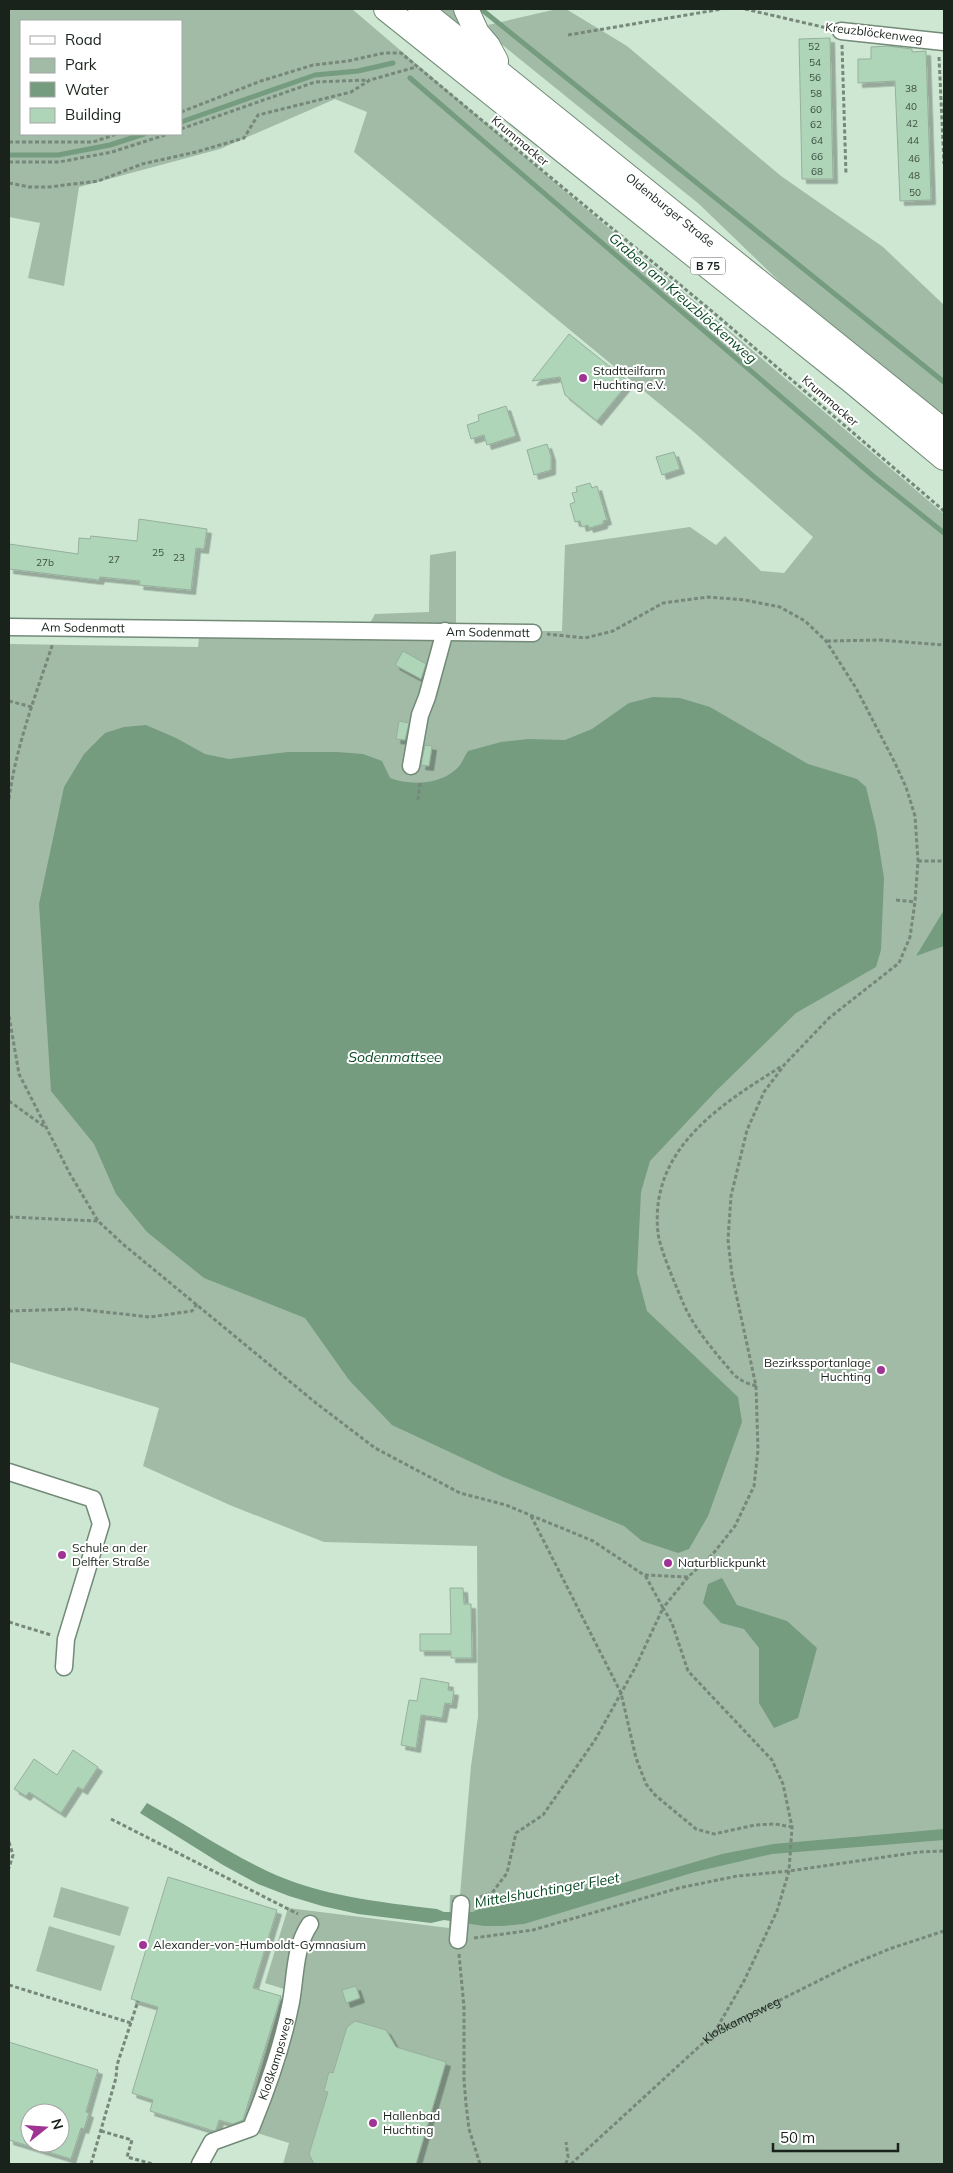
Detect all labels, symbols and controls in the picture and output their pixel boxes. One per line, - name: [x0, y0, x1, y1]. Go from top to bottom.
- street label: Kreuzblöckenweg: [824, 19, 924, 46]
- legend: [20, 20, 182, 135]
- text: Road: [65, 30, 102, 49]
- house number: 52: [808, 40, 820, 53]
- text: Park: [65, 55, 97, 74]
- house number: 54: [809, 56, 821, 69]
- house number: 56: [809, 71, 821, 84]
- text: Water: [65, 80, 109, 99]
- house number: 38: [905, 82, 917, 95]
- house number: 58: [810, 87, 822, 100]
- house number: 40: [905, 100, 917, 113]
- house number: 60: [810, 103, 822, 116]
- text: Building: [65, 105, 121, 124]
- street label: Krummacker: [489, 112, 552, 169]
- house number: 42: [906, 117, 918, 130]
- house number: 62: [810, 118, 822, 131]
- house number: 64: [811, 134, 823, 147]
- house number: 44: [907, 134, 919, 147]
- house number: 66: [811, 150, 823, 163]
- house number: 46: [908, 152, 920, 165]
- house number: 68: [811, 165, 823, 178]
- house number: 48: [908, 169, 920, 182]
- street label: Oldenburger Straße: [623, 170, 718, 250]
- house number: 50: [909, 186, 921, 199]
- water label: Graben am Kreuzblöckenweg: [605, 229, 761, 368]
- road number: B 75: [690, 258, 726, 274]
- place label: Stadtteilfarm Huchting e.V.: [593, 363, 666, 392]
- marker: Stadtteilfarm Huchting e.V.: [577, 372, 589, 384]
- street label: Krummacker: [799, 372, 862, 430]
- house number: 25: [152, 546, 164, 559]
- house number: 23: [173, 551, 185, 564]
- house number: 27: [108, 553, 120, 566]
- house number: 27b: [36, 556, 54, 569]
- street label: Am Sodenmatt: [41, 619, 125, 635]
- street label: Am Sodenmatt: [446, 624, 530, 640]
- water label: Sodenmattsee: [348, 1048, 442, 1066]
- place label: Bezirkssportanlage Huchting: [764, 1355, 871, 1384]
- marker: Bezirkssportanlage Huchting: [875, 1364, 887, 1376]
- place label: Schule an der Delfter Straße: [72, 1540, 150, 1569]
- marker: Schule an der Delfter Straße: [56, 1549, 68, 1561]
- place label: Naturblickpunkt: [678, 1555, 766, 1570]
- marker: Naturblickpunkt: [662, 1557, 674, 1569]
- water label: Mittelshuchtinger Fleet: [473, 1868, 622, 1912]
- place label: Alexander-von-Humboldt-Gymnasium: [153, 1937, 366, 1952]
- marker: Alexander-von-Humboldt-Gymnasium: [137, 1939, 149, 1951]
- street label: Kloßkampsweg: [699, 1993, 782, 2047]
- street label: Kloßkampsweg: [255, 2016, 295, 2102]
- north arrow: [20, 2103, 70, 2153]
- place label: Hallenbad Huchting: [383, 2108, 440, 2137]
- text: N: [47, 2117, 68, 2132]
- marker: Hallenbad Huchting: [367, 2117, 379, 2129]
- scale bar: [773, 2120, 898, 2152]
- text: 50 m: [780, 2128, 815, 2147]

